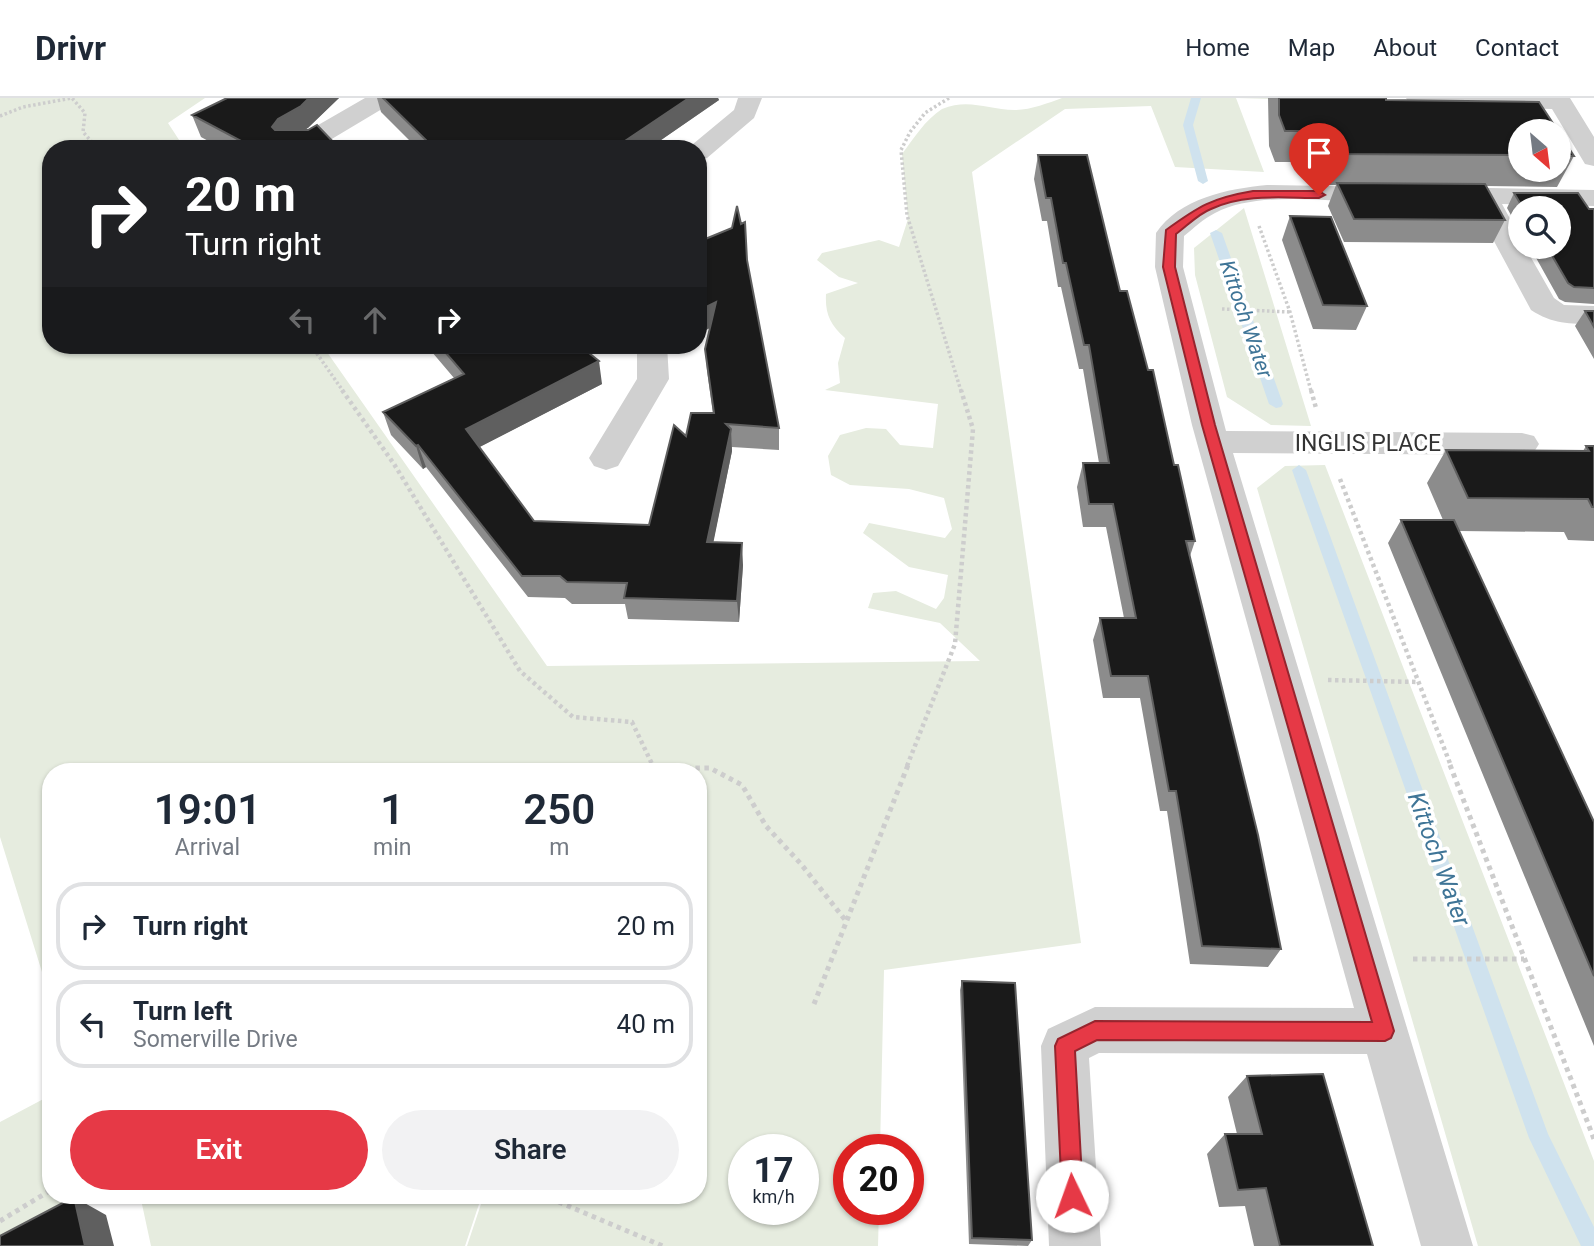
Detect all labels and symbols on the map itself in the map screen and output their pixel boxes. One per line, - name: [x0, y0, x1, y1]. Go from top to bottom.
- north arrow: [1508, 119, 1572, 182]
- pin: [1289, 123, 1349, 195]
- water label: Kittoch Water: [1215, 257, 1278, 382]
- street label: INGLIS PLACE: [1295, 430, 1441, 457]
- water label: Kittoch Water: [1402, 788, 1477, 931]
- speed limit sign: 20: [833, 1134, 924, 1225]
- position arrow: [1035, 1159, 1109, 1233]

